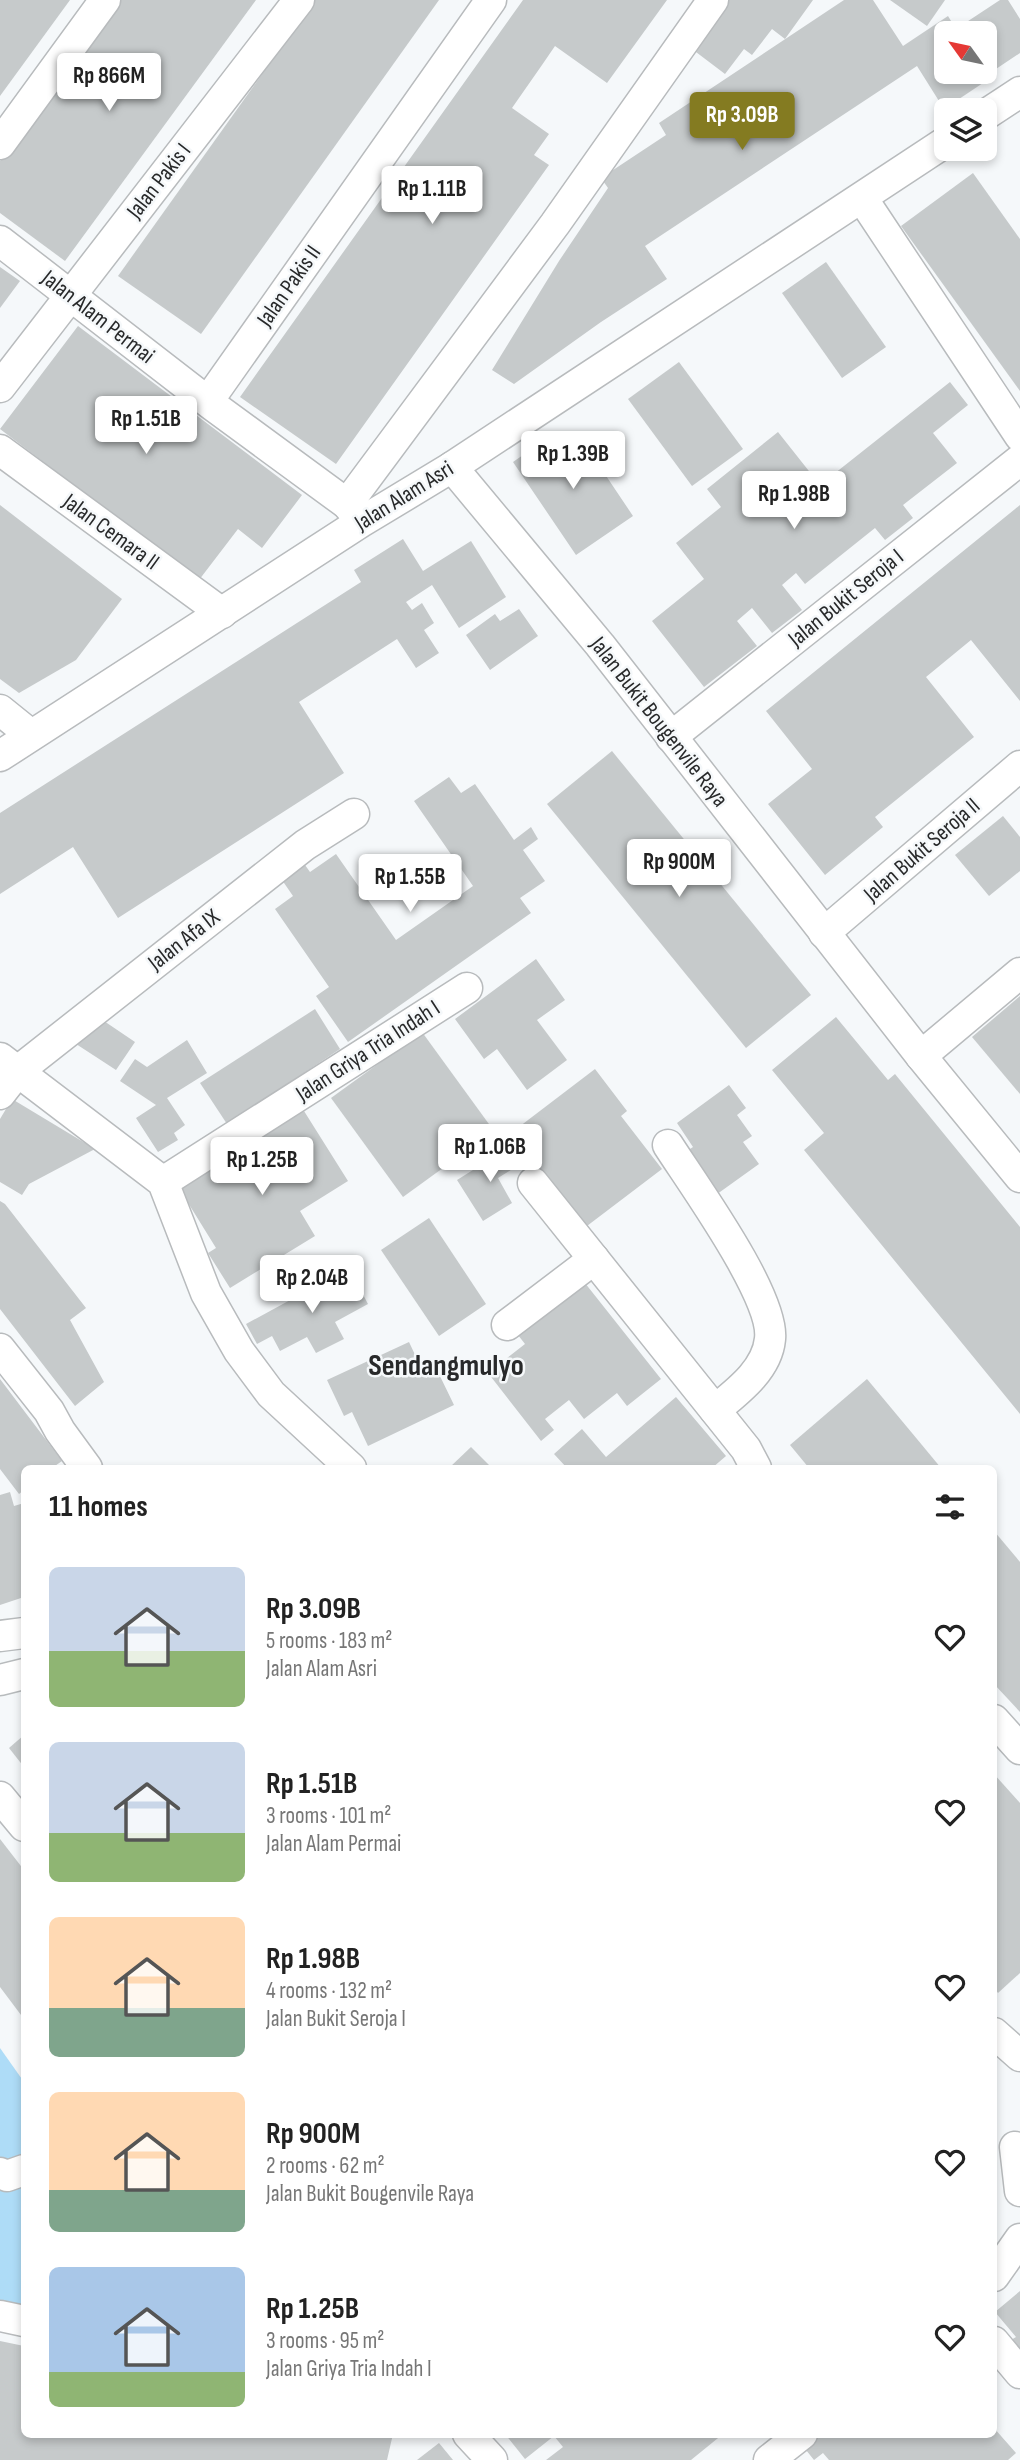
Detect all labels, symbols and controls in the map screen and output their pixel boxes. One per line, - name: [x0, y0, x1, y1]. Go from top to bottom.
- north arrow: [934, 21, 998, 84]
- map controls: [934, 21, 997, 161]
- pin: Rp 866M: [44, 54, 174, 113]
- text: Rp 866M: [73, 62, 145, 90]
- pin: Rp 3.09B: [670, 92, 814, 152]
- button: layers: [934, 98, 997, 161]
- text: Rp 3.09B: [706, 101, 778, 129]
- street label: Jalan Pakis I: [120, 138, 197, 225]
- pin: Rp 1.11B: [360, 166, 504, 226]
- text: Rp 1.11B: [397, 175, 467, 203]
- street label: Jalan Pakis II: [250, 240, 327, 333]
- street label: Jalan Alam Permai: [35, 264, 160, 370]
- pin: Rp 1.51B: [74, 396, 218, 456]
- text: Rp 1.51B: [111, 405, 181, 433]
- pin: Rp 1.39B: [501, 432, 645, 491]
- text: Rp 1.39B: [537, 440, 609, 468]
- street label: Jalan Alam Asri: [349, 455, 458, 538]
- pin: Rp 1.98B: [722, 472, 866, 531]
- text: Rp 1.98B: [758, 480, 830, 508]
- street label: Jalan Cemara II: [57, 487, 165, 576]
- street label: Jalan Bukit Seroja I: [782, 543, 909, 654]
- street label: Jalan Bukit Bougenvile Raya: [583, 631, 734, 813]
- street label: Jalan Bukit Seroja II: [858, 792, 986, 909]
- pin: Rp 900M: [614, 839, 744, 899]
- text: Rp 900M: [643, 848, 715, 876]
- pin: Rp 1.55B: [338, 855, 482, 914]
- text: Rp 1.55B: [375, 863, 445, 891]
- street label: Jalan Afa IX: [142, 903, 226, 977]
- street label: Jalan Griya Tria Indah I: [290, 994, 445, 1108]
- pin: Rp 1.06B: [418, 1124, 562, 1184]
- text: Rp 1.06B: [454, 1133, 526, 1161]
- pin: Rp 1.25B: [190, 1138, 334, 1197]
- text: Rp 1.25B: [226, 1146, 298, 1174]
- pin: Rp 2.04B: [240, 1256, 384, 1315]
- text: Rp 2.04B: [276, 1264, 348, 1292]
- district label: Sendangmulyo: [368, 1348, 524, 1384]
- icon: filters: [931, 1488, 969, 1526]
- text: 11 homes: [49, 1489, 148, 1525]
- text: Rp 3.09B: [266, 1591, 361, 1627]
- icon: home: [105, 1595, 189, 1679]
- icon: heart: [931, 1618, 969, 1656]
- text: 5 rooms · 183 m²: [266, 1627, 392, 1655]
- text: Jalan Alam Asri: [266, 1655, 377, 1683]
- text: Rp 1.51B: [266, 1766, 357, 1802]
- icon: home: [105, 1770, 189, 1854]
- icon: heart: [931, 1793, 969, 1831]
- text: 3 rooms · 101 m²: [266, 1802, 391, 1830]
- text: Jalan Alam Permai: [266, 1830, 401, 1858]
- text: Rp 1.98B: [266, 1941, 360, 1977]
- icon: home: [105, 1945, 189, 2029]
- icon: heart: [931, 1968, 969, 2006]
- text: 4 rooms · 132 m²: [266, 1977, 392, 2005]
- text: Jalan Bukit Seroja I: [266, 2005, 406, 2033]
- text: Rp 900M: [266, 2116, 360, 2152]
- icon: home: [105, 2120, 189, 2204]
- icon: heart: [931, 2143, 969, 2181]
- text: 2 rooms · 62 m²: [266, 2152, 385, 2180]
- text: Jalan Bukit Bougenvile Raya: [266, 2180, 474, 2208]
- text: Rp 1.25B: [266, 2291, 359, 2327]
- icon: home: [105, 2295, 189, 2379]
- icon: heart: [931, 2318, 969, 2356]
- text: 3 rooms · 95 m²: [266, 2327, 385, 2355]
- text: Jalan Griya Tria Indah I: [266, 2355, 432, 2383]

